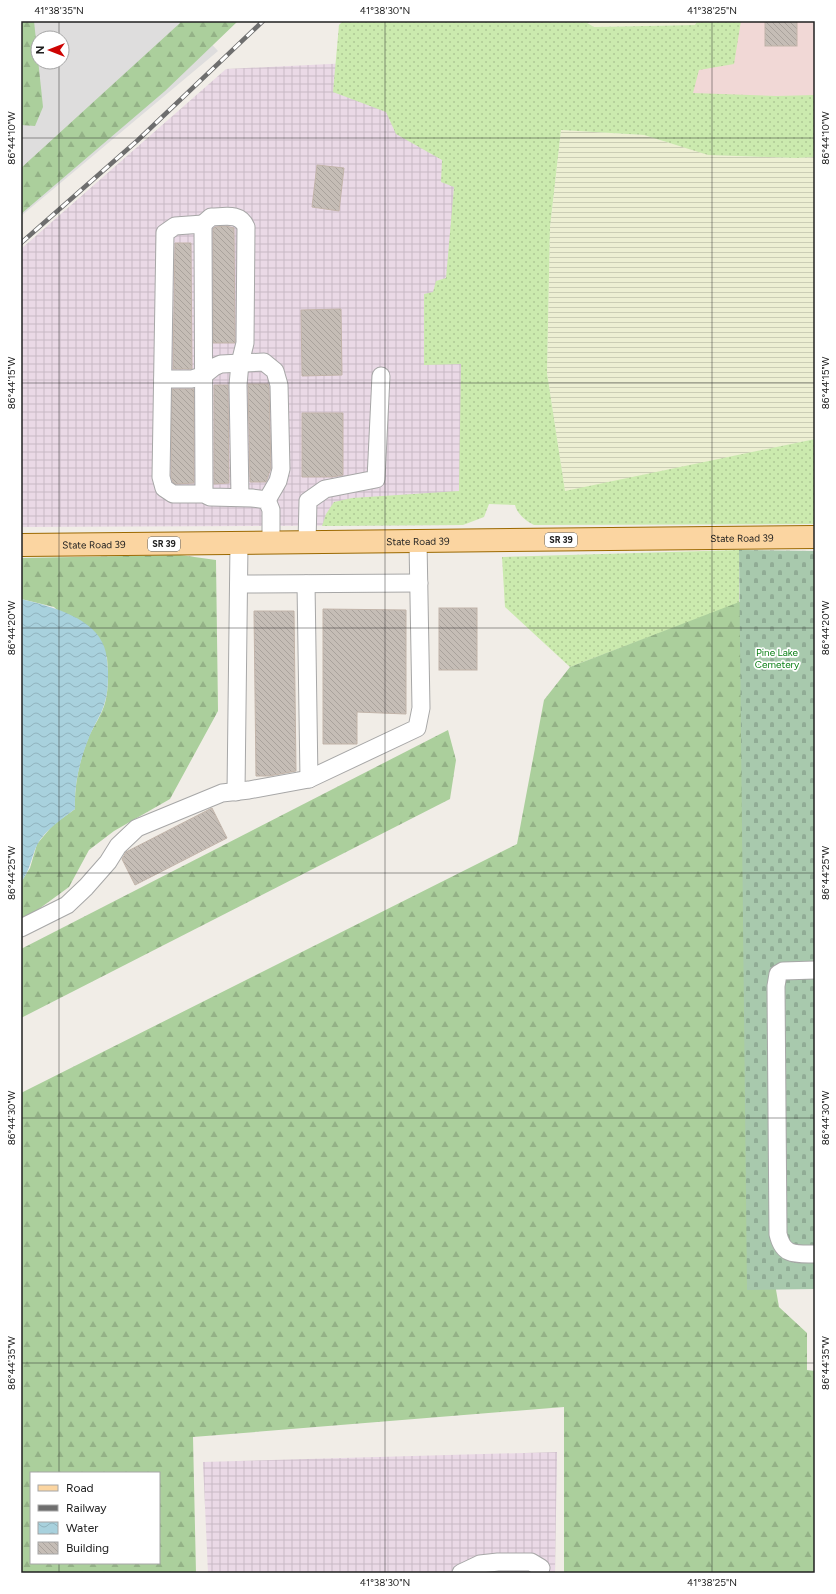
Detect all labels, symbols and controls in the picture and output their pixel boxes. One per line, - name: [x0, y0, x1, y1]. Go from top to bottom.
- text: 41°38'35"N: [34, 4, 84, 17]
- text: 41°38'30"N: [360, 4, 410, 17]
- text: 41°38'25"N: [687, 4, 737, 17]
- north arrow: [30, 30, 70, 70]
- text: N: [34, 46, 47, 54]
- text: 86°44'10"W: [5, 111, 18, 165]
- text: 86°44'10"W: [819, 111, 832, 165]
- text: 86°44'15"W: [5, 356, 18, 409]
- text: 86°44'15"W: [819, 356, 832, 409]
- street label: State Road 39: [710, 531, 774, 545]
- road number: SR 39: [545, 533, 577, 547]
- street label: State Road 39: [386, 535, 450, 548]
- road number: SR 39: [148, 537, 180, 551]
- street label: State Road 39: [62, 538, 126, 552]
- text: 86°44'20"W: [5, 600, 18, 655]
- text: 86°44'20"W: [819, 600, 832, 655]
- park label: Pine Lake Cemetery: [755, 646, 800, 671]
- text: 86°44'25"W: [5, 846, 18, 900]
- text: 86°44'25"W: [819, 846, 832, 900]
- text: 86°44'30"W: [5, 1090, 18, 1145]
- text: 86°44'30"W: [819, 1090, 832, 1145]
- text: 86°44'35"W: [5, 1336, 18, 1390]
- text: 86°44'35"W: [819, 1336, 832, 1390]
- legend: [30, 1472, 160, 1564]
- text: Road: [66, 1481, 94, 1495]
- text: Railway: [66, 1501, 107, 1515]
- text: Water: [66, 1521, 98, 1535]
- text: Building: [66, 1541, 109, 1555]
- text: 41°38'30"N: [360, 1576, 410, 1589]
- text: 41°38'25"N: [687, 1576, 737, 1589]

